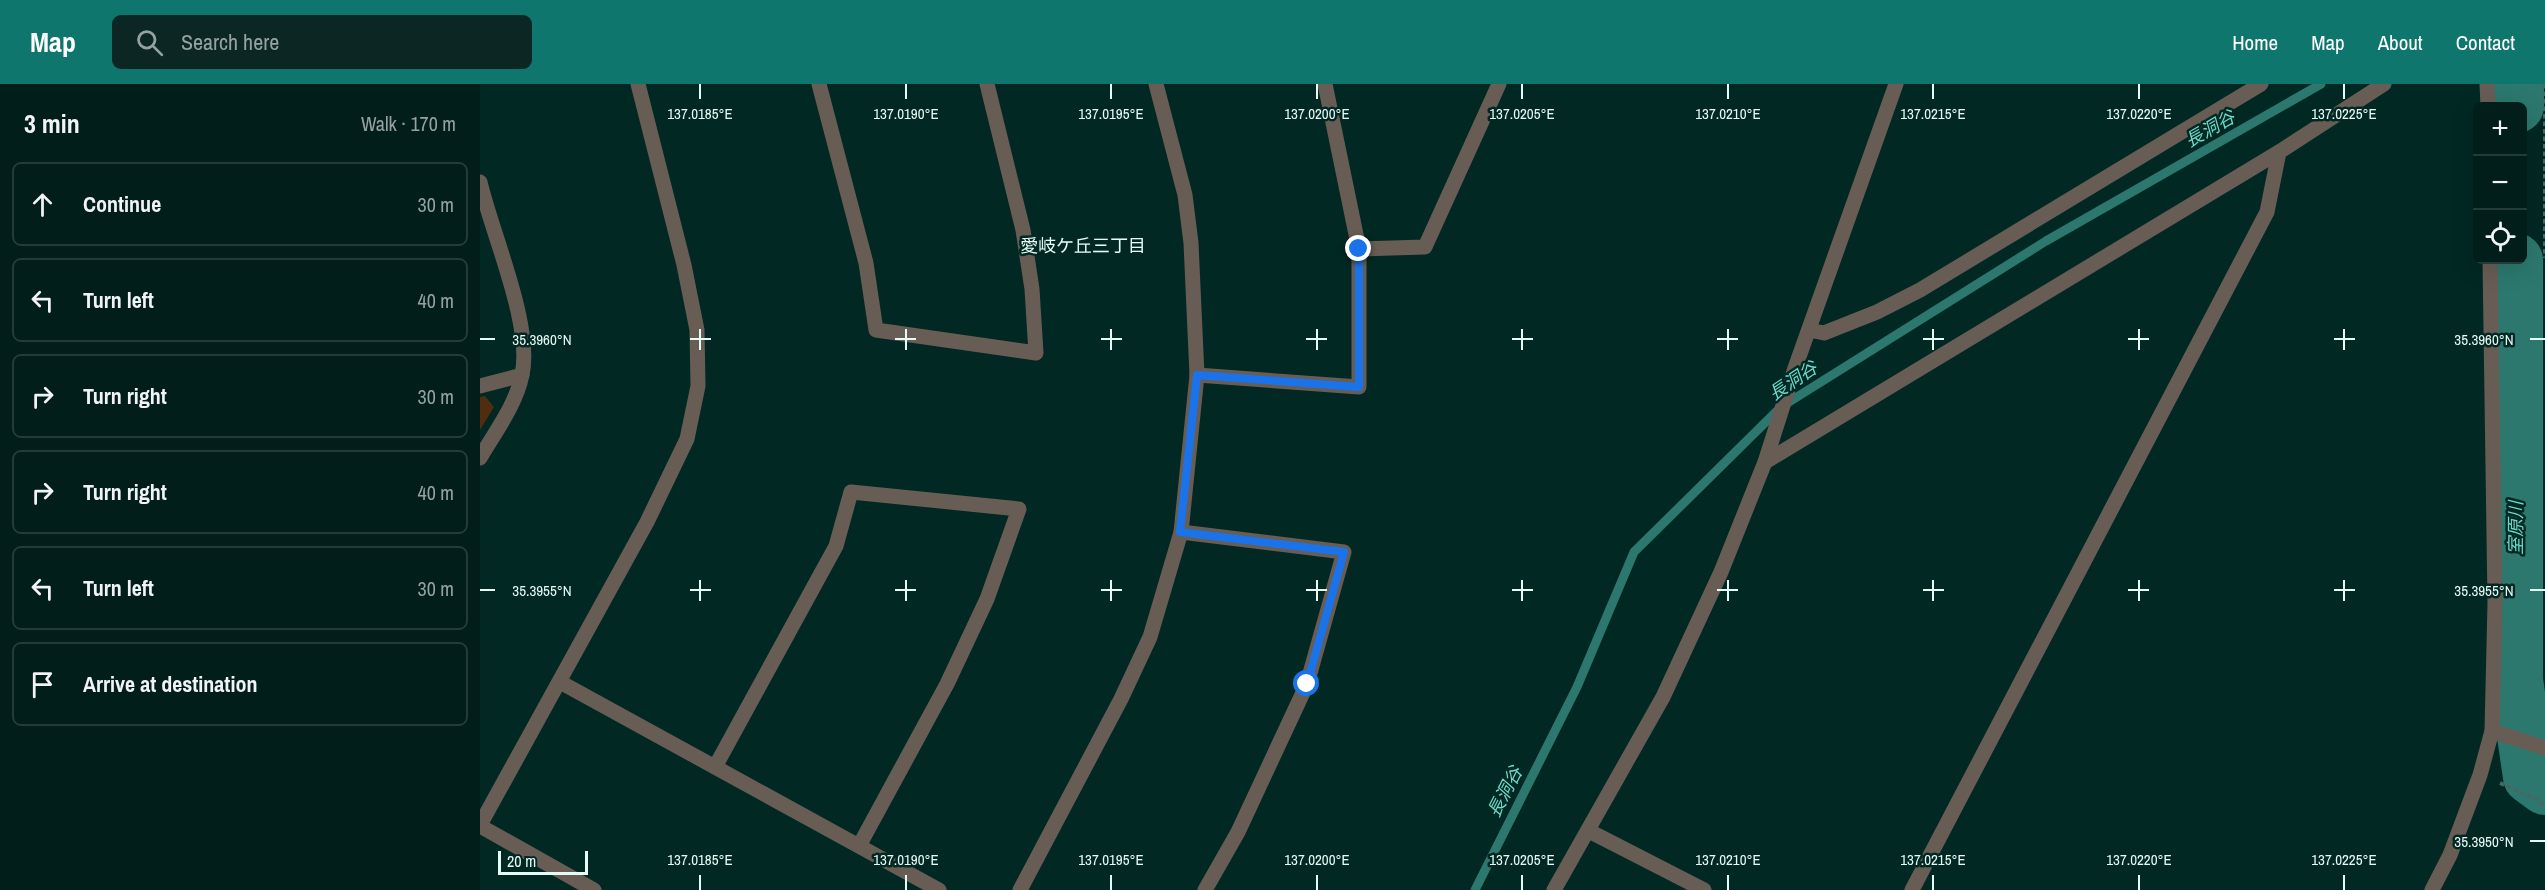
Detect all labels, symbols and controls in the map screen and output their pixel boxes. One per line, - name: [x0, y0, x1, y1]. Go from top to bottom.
- search box: [112, 15, 532, 69]
- text: Map: [30, 23, 76, 61]
- icon: search: [133, 26, 166, 59]
- text: Search here: [181, 27, 279, 57]
- text: Home: [2232, 28, 2278, 57]
- text: Map: [2311, 28, 2345, 57]
- text: About: [2378, 28, 2423, 57]
- text: Contact: [2456, 28, 2515, 57]
- map controls: [2473, 102, 2527, 264]
- button: +: [2473, 102, 2527, 156]
- text: 137.0185°E: [667, 103, 733, 124]
- text: 137.0190°E: [873, 103, 939, 124]
- text: 137.0195°E: [1078, 103, 1144, 124]
- text: 137.0200°E: [1284, 103, 1350, 124]
- text: 137.0205°E: [1489, 103, 1555, 124]
- text: 137.0210°E: [1695, 103, 1761, 124]
- text: 137.0215°E: [1900, 103, 1966, 124]
- text: 137.0220°E: [2106, 103, 2172, 124]
- water label: 長洞谷: [2180, 103, 2241, 153]
- text: 137.0225°E: [2311, 103, 2377, 124]
- text: 3 min: [24, 106, 80, 141]
- text: Walk · 170 m: [361, 110, 456, 137]
- button: −: [2473, 156, 2527, 210]
- icon: ahead: [26, 188, 59, 221]
- text: Continue: [83, 189, 161, 219]
- text: 30 m: [418, 191, 454, 218]
- button: locate: [2473, 210, 2527, 264]
- district label: 愛岐ケ丘三丁目: [1020, 233, 1146, 258]
- route end: [1345, 235, 1371, 261]
- icon: left: [26, 284, 59, 317]
- text: Turn left: [83, 285, 154, 315]
- text: 40 m: [418, 287, 454, 314]
- text: 35.3960°N: [512, 329, 572, 350]
- text: 35.3960°N: [2454, 329, 2514, 350]
- water label: 長洞谷: [1763, 354, 1824, 406]
- icon: right: [26, 380, 59, 413]
- text: Turn right: [83, 381, 167, 411]
- text: 30 m: [418, 383, 454, 410]
- icon: right: [26, 476, 59, 509]
- text: Turn right: [83, 477, 167, 507]
- text: 40 m: [418, 479, 454, 506]
- water label: 室原川: [2503, 499, 2528, 555]
- icon: left: [26, 572, 59, 605]
- text: Turn left: [83, 573, 154, 603]
- text: 30 m: [418, 575, 454, 602]
- text: 35.3955°N: [512, 580, 572, 601]
- text: 35.3955°N: [2454, 580, 2514, 601]
- icon: arrive: [26, 668, 59, 701]
- text: Arrive at destination: [83, 669, 257, 699]
- route start: [1293, 670, 1319, 696]
- water label: 長洞谷: [1481, 760, 1529, 822]
- text: 35.3950°N: [2454, 831, 2514, 852]
- scale bar: [498, 848, 588, 876]
- text: 137.0185°E: [667, 849, 733, 870]
- text: 137.0190°E: [873, 849, 939, 870]
- text: 137.0195°E: [1078, 849, 1144, 870]
- text: 137.0200°E: [1284, 849, 1350, 870]
- text: 137.0205°E: [1489, 849, 1555, 870]
- text: 137.0210°E: [1695, 849, 1761, 870]
- text: 137.0215°E: [1900, 849, 1966, 870]
- text: 137.0220°E: [2106, 849, 2172, 870]
- text: 137.0225°E: [2311, 849, 2377, 870]
- text: 20 m: [507, 850, 536, 872]

